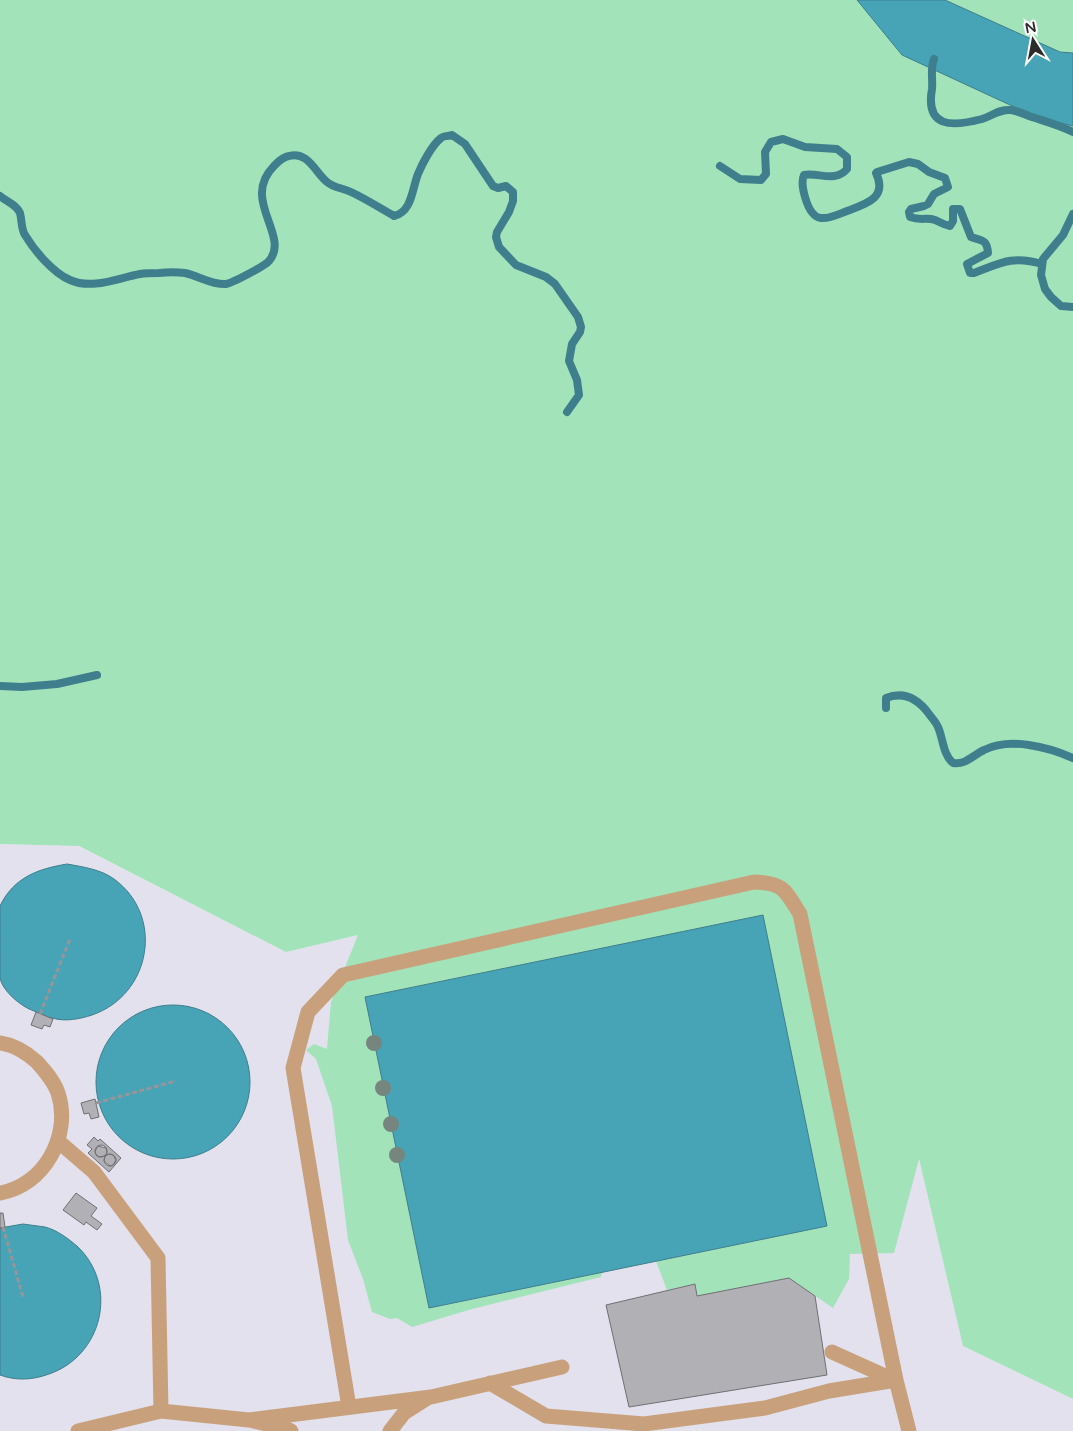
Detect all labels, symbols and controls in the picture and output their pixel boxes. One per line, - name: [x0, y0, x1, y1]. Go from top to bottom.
- north arrow: [1008, 15, 1058, 65]
- text: N: [1023, 18, 1038, 37]

